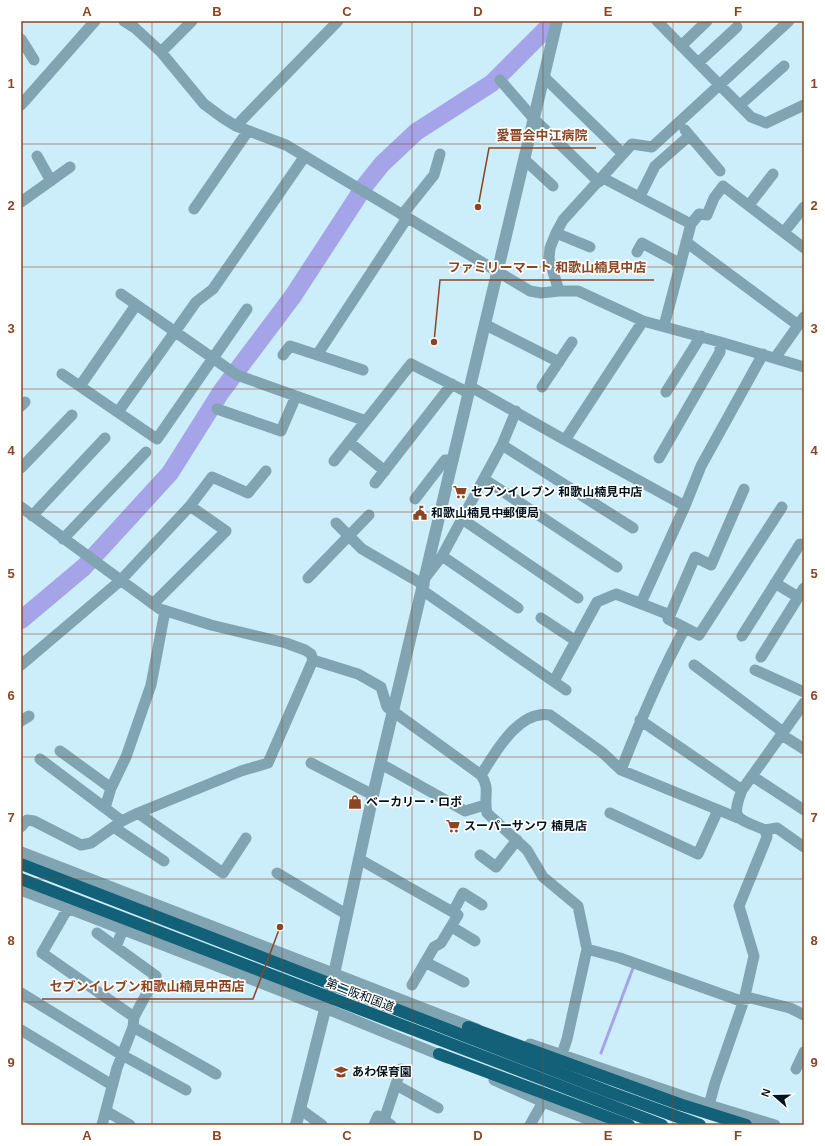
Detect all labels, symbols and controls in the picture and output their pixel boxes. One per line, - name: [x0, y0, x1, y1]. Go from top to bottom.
- text: A: [82, 4, 92, 19]
- text: B: [212, 4, 222, 19]
- text: C: [342, 4, 352, 19]
- text: D: [473, 4, 483, 19]
- text: E: [604, 4, 613, 19]
- text: F: [734, 4, 742, 19]
- text: 1: [7, 76, 15, 91]
- text: 1: [810, 76, 818, 91]
- callout: 愛晋会中江病院: [489, 123, 596, 148]
- text: 愛晋会中江病院: [496, 128, 588, 143]
- text: 2: [7, 198, 15, 213]
- text: 2: [810, 198, 818, 213]
- callout: ファミリーマート 和歌山楠見中店: [440, 255, 654, 280]
- text: ファミリーマート 和歌山楠見中店: [448, 260, 646, 275]
- text: 3: [7, 321, 15, 336]
- text: 3: [810, 321, 818, 336]
- text: 4: [7, 443, 15, 458]
- text: 4: [810, 443, 818, 458]
- supermarket icon: セブンイレブン 和歌山楠見中店: [452, 484, 468, 500]
- place label: セブンイレブン 和歌山楠見中店: [471, 485, 642, 499]
- public building icon: 和歌山楠見中郵便局: [412, 505, 428, 521]
- place label: 和歌山楠見中郵便局: [431, 506, 539, 520]
- text: 5: [7, 566, 15, 581]
- text: 5: [810, 566, 818, 581]
- text: 6: [7, 688, 15, 703]
- text: 6: [810, 688, 818, 703]
- shop icon: ベーカリー・ロボ: [347, 794, 363, 810]
- place label: ベーカリー・ロボ: [366, 795, 462, 809]
- text: 7: [7, 810, 15, 825]
- text: 7: [810, 810, 818, 825]
- supermarket icon: スーパーサンワ 楠見店: [445, 818, 461, 834]
- place label: スーパーサンワ 楠見店: [464, 819, 587, 833]
- text: 8: [7, 933, 15, 948]
- text: 8: [810, 933, 818, 948]
- callout: セブンイレブン和歌山楠見中西店: [42, 974, 253, 999]
- street label: 第二阪和国道: [324, 976, 396, 1014]
- text: セブンイレブン和歌山楠見中西店: [49, 979, 245, 994]
- text: 9: [7, 1055, 15, 1070]
- text: 9: [810, 1055, 818, 1070]
- school or university icon: あわ保育園: [333, 1064, 349, 1080]
- place label: あわ保育園: [352, 1065, 412, 1079]
- north arrow: [755, 1076, 795, 1116]
- text: N: [759, 1087, 773, 1098]
- text: A: [82, 1128, 92, 1143]
- text: B: [212, 1128, 222, 1143]
- text: C: [342, 1128, 352, 1143]
- text: D: [473, 1128, 483, 1143]
- text: E: [604, 1128, 613, 1143]
- text: F: [734, 1128, 742, 1143]

